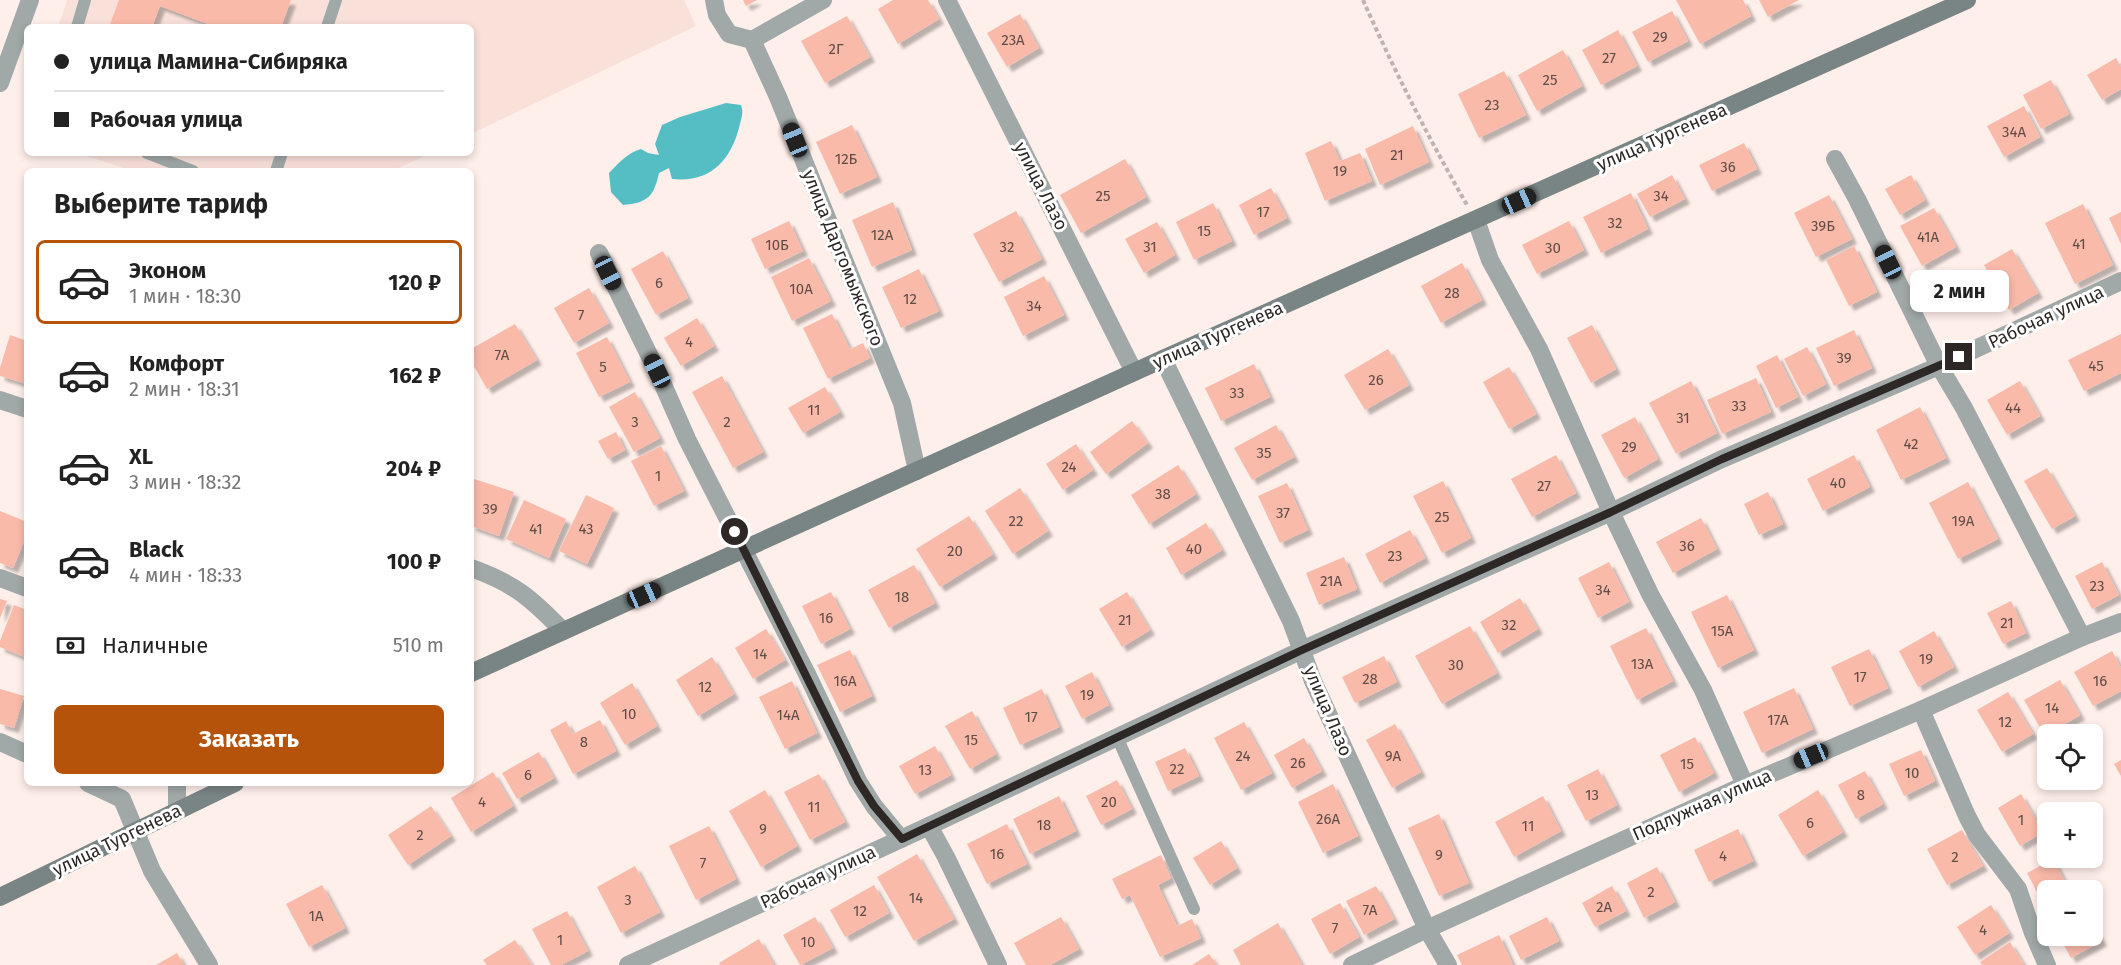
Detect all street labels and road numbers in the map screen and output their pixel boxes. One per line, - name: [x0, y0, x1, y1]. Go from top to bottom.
- street label: улица Тургенева: [1593, 98, 1731, 176]
- street label: улица Лазо: [1009, 138, 1073, 234]
- street label: улица Даргомыжского: [798, 167, 888, 349]
- street label: Рабочая улица: [1985, 281, 2107, 353]
- street label: улица Тургенева: [1149, 296, 1287, 374]
- street label: улица Лазо: [1299, 663, 1357, 759]
- street label: Подлужная улица: [1629, 764, 1775, 846]
- street label: улица Тургенева: [49, 799, 185, 881]
- street label: Рабочая улица: [757, 841, 879, 913]

